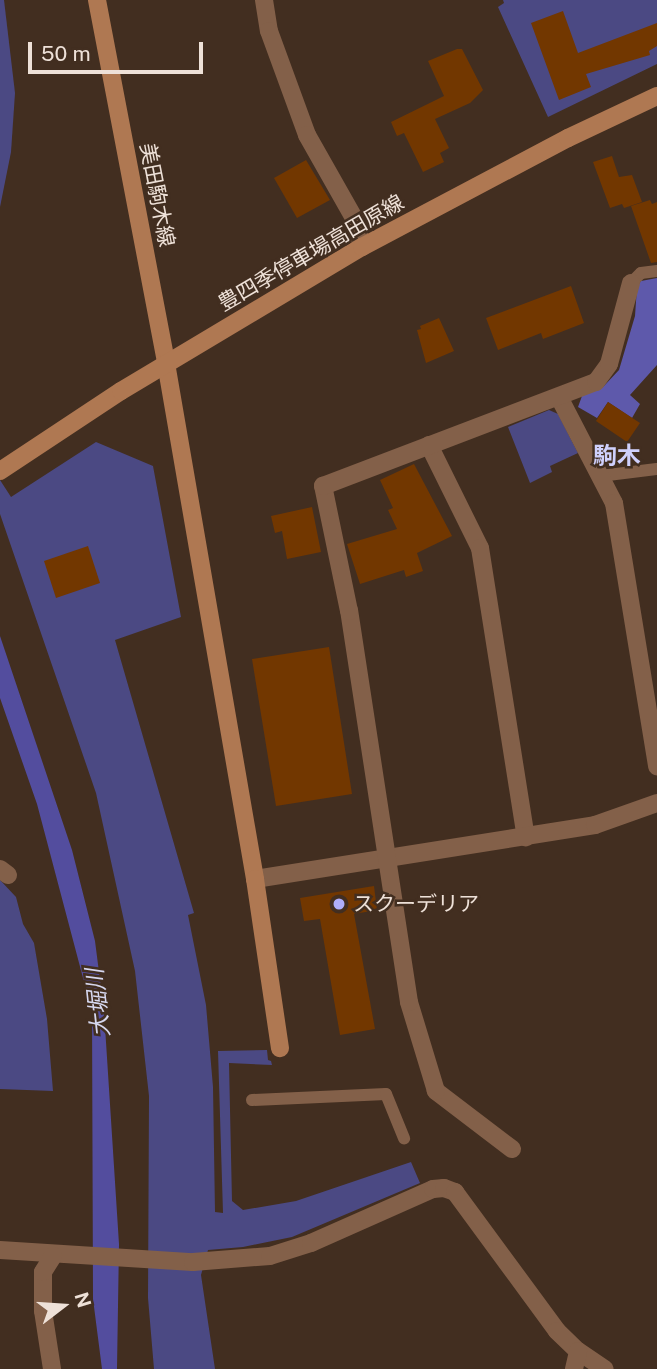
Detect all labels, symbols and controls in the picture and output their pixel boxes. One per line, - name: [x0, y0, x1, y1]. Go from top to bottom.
- scale bar: [32, 28, 206, 72]
- text: 50 m: [41, 41, 91, 66]
- street label: 美田駒木線: [135, 141, 179, 249]
- street label: 豊四季停車場高田原線: [214, 190, 408, 316]
- district label: 駒木: [593, 442, 641, 470]
- place label: スクーデリア: [353, 891, 479, 917]
- marker: スクーデリア: [331, 896, 347, 912]
- water label: 大堀川: [81, 967, 115, 1039]
- north arrow: [28, 1271, 98, 1341]
- text: N: [70, 1290, 96, 1310]

